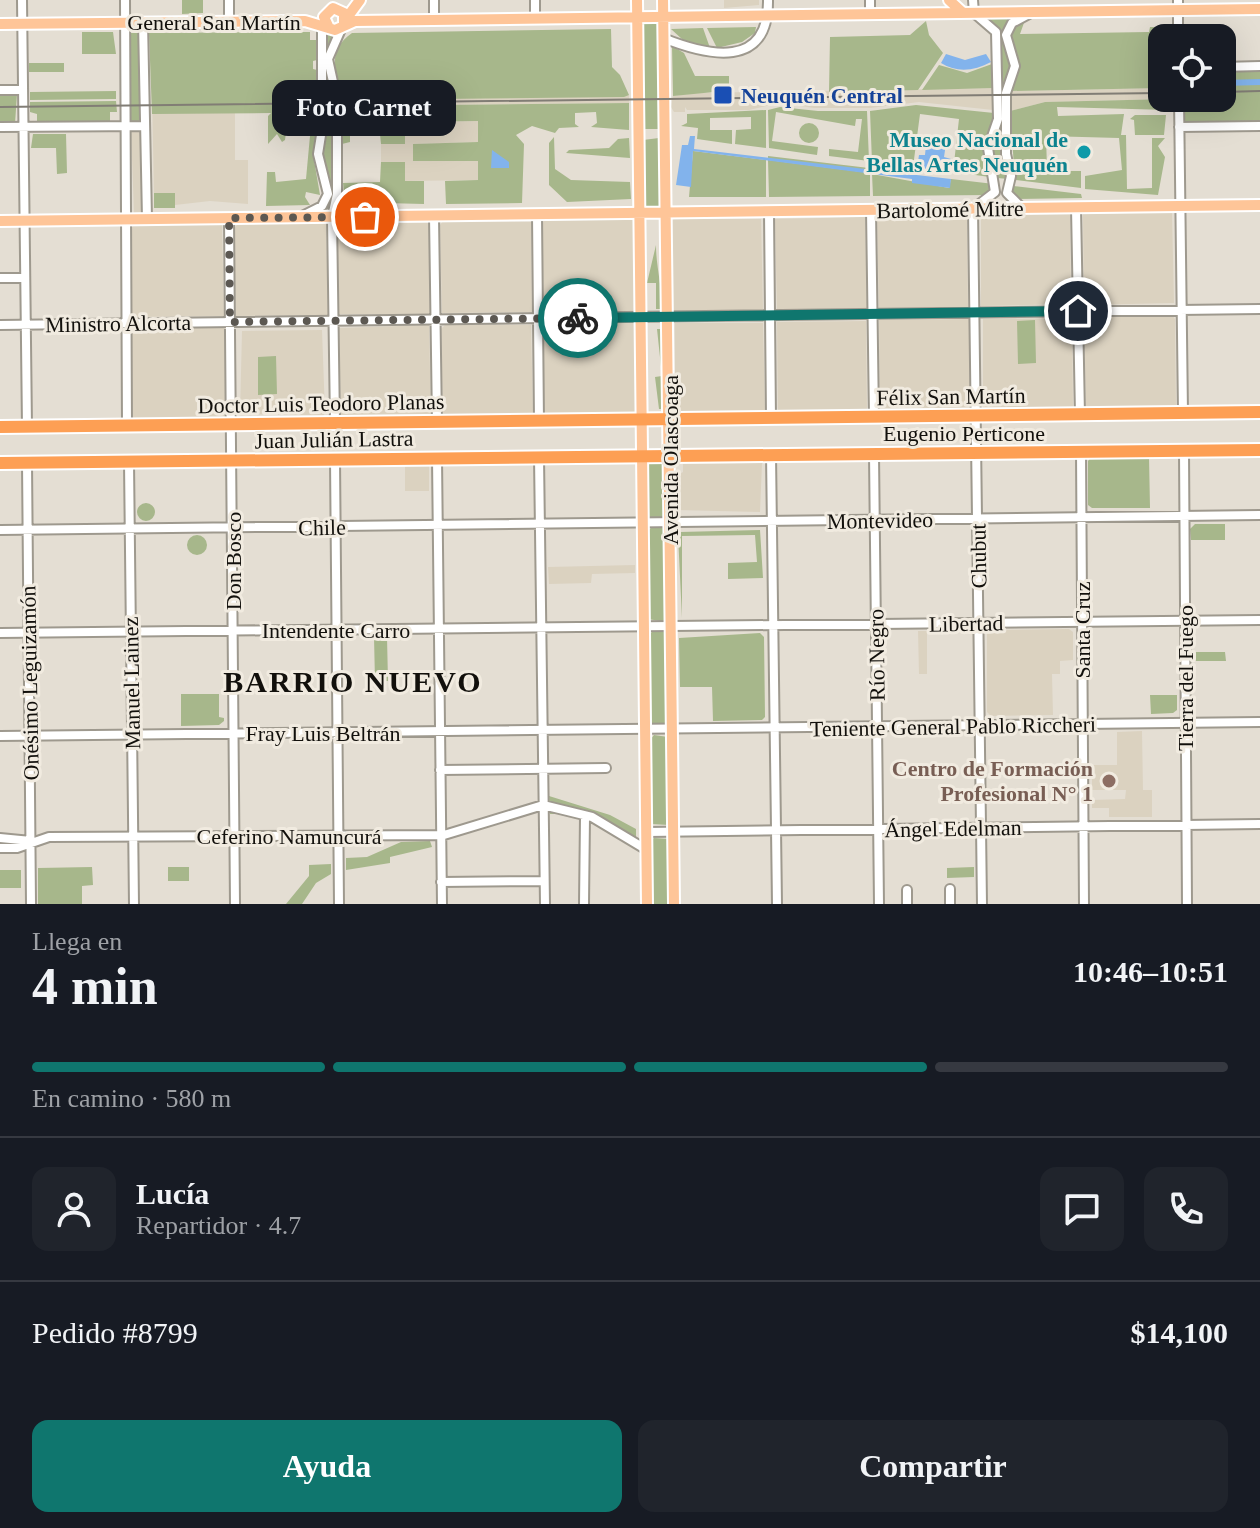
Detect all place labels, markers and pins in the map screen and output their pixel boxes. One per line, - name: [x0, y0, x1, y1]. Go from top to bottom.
- callout: Foto Carnet: [273, 81, 457, 137]
- place label: Neuquén Central: [741, 83, 903, 108]
- marker: Neuquén Central: [712, 84, 734, 106]
- place label: Museo Nacional de Bellas Artes Neuquén: [866, 127, 1068, 177]
- marker: Museo Nacional de Bellas Artes Neuquén: [1075, 143, 1093, 161]
- pin: [331, 183, 399, 251]
- pin: [1044, 277, 1112, 345]
- place label: Centro de Formación Profesional N° 1: [892, 756, 1093, 806]
- marker: Centro de Formación Profesional N° 1: [1100, 772, 1118, 790]

